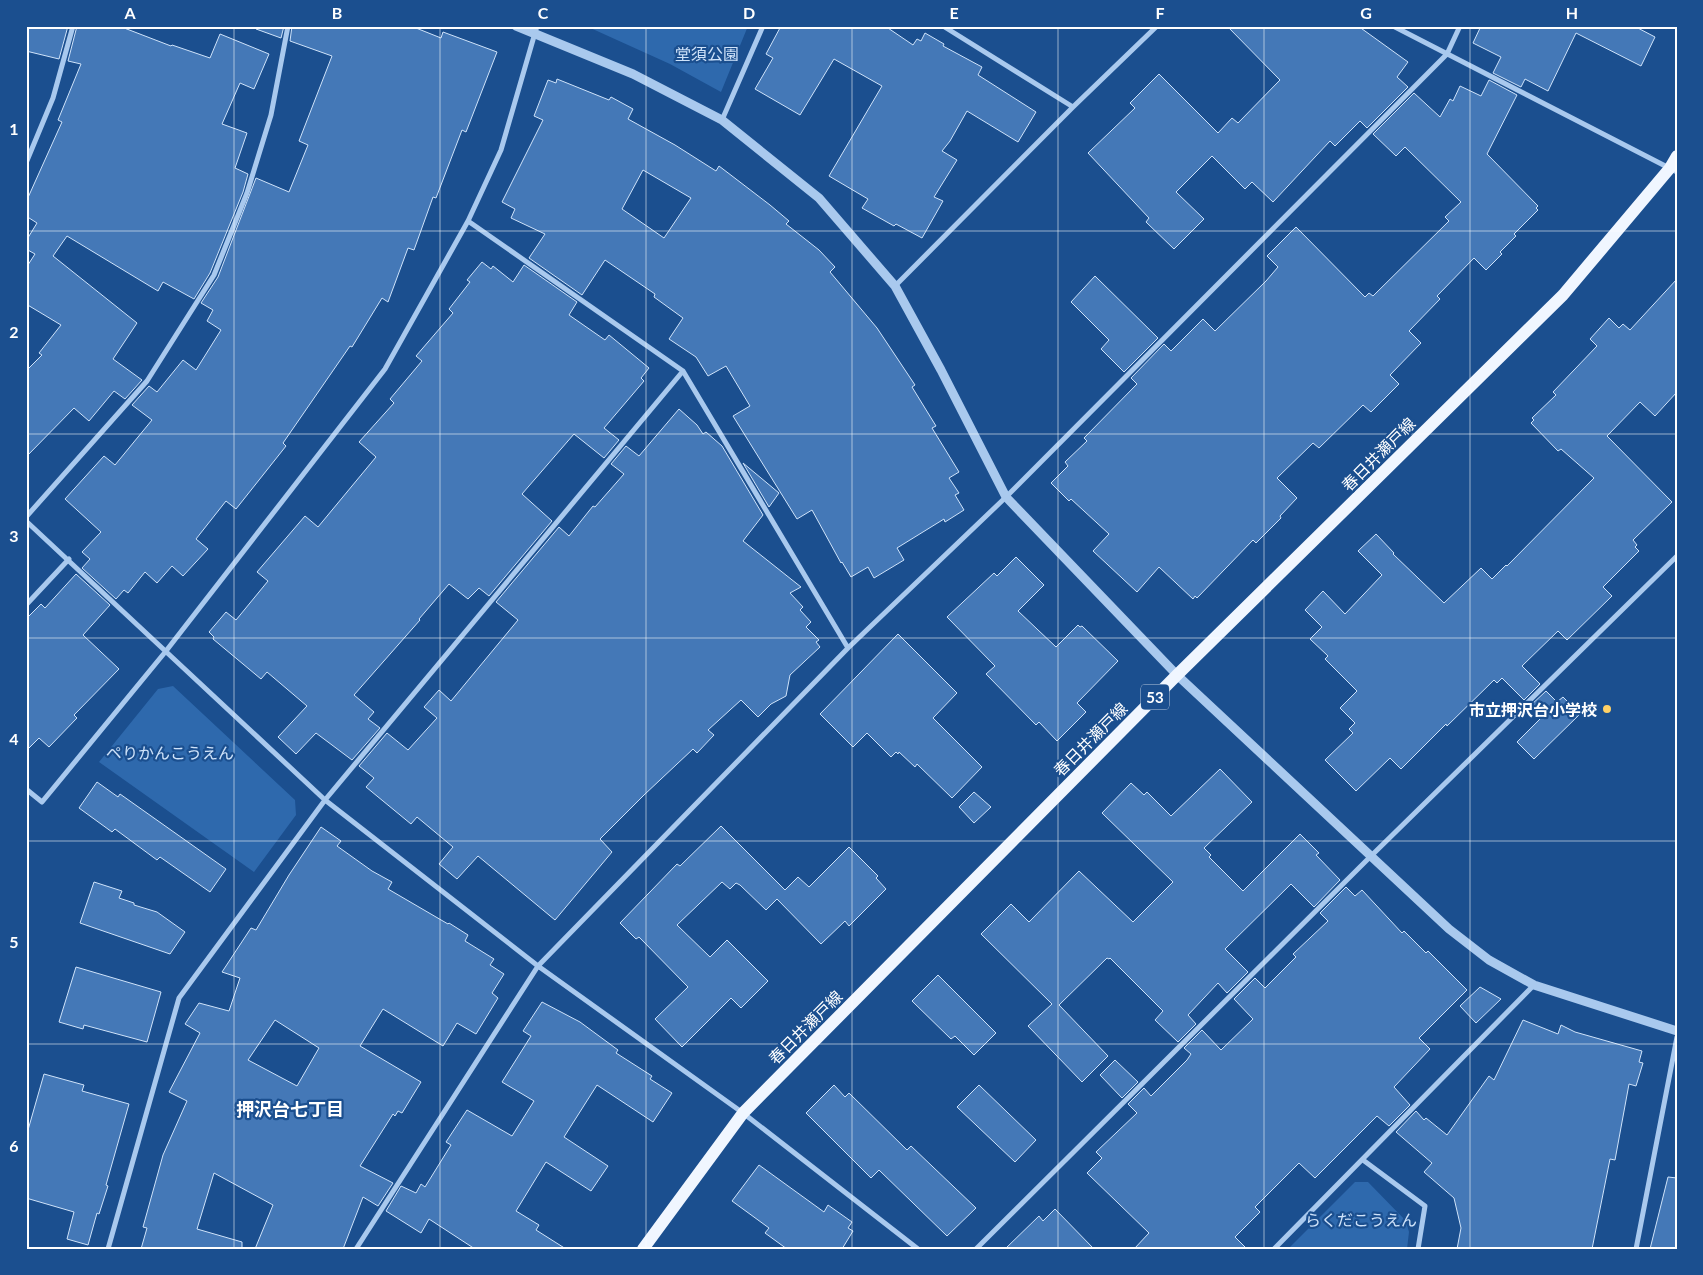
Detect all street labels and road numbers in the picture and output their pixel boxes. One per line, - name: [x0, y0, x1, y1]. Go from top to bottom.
- street label: 春日井瀬戸線: [1337, 413, 1419, 495]
- road number: 53: [1141, 684, 1169, 710]
- street label: 春日井瀬戸線: [1049, 698, 1131, 780]
- street label: 春日井瀬戸線: [764, 986, 846, 1068]

